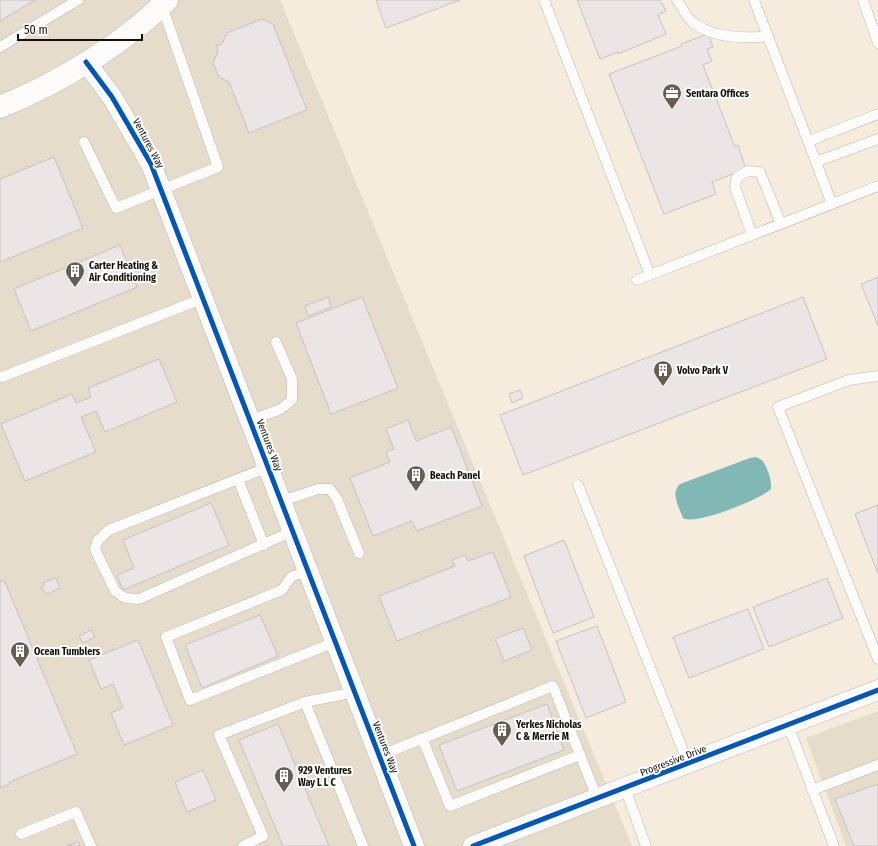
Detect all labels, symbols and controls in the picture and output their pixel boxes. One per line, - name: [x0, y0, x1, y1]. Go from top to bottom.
- scale bar: [18, 16, 142, 42]
- text: 50 m: [24, 23, 48, 37]
- office icon: Sentara Offices: [661, 82, 683, 110]
- place label: Sentara Offices: [686, 88, 750, 100]
- street label: Ventures Way: [130, 116, 167, 171]
- building icon: Carter Heating & Air Conditioning: [64, 260, 86, 288]
- place label: Carter Heating & Air Conditioning: [88, 260, 158, 284]
- building icon: Volvo Park V: [652, 359, 674, 387]
- place label: Volvo Park V: [676, 365, 729, 377]
- street label: Ventures Way: [254, 418, 285, 474]
- building icon: Beach Panel: [405, 464, 427, 492]
- place label: Beach Panel: [430, 470, 480, 482]
- building icon: Ocean Tumblers: [9, 640, 31, 668]
- place label: Ocean Tumblers: [34, 646, 101, 658]
- building icon: Yerkes Nicholas C & Merrie M: [491, 719, 513, 747]
- place label: Yerkes Nicholas C & Merrie M: [515, 719, 582, 743]
- street label: Ventures Way: [370, 720, 401, 776]
- street label: Progressive Drive: [638, 743, 708, 779]
- building icon: 929 Ventures Way L L C: [273, 765, 295, 793]
- place label: 929 Ventures Way L L C: [298, 765, 352, 789]

